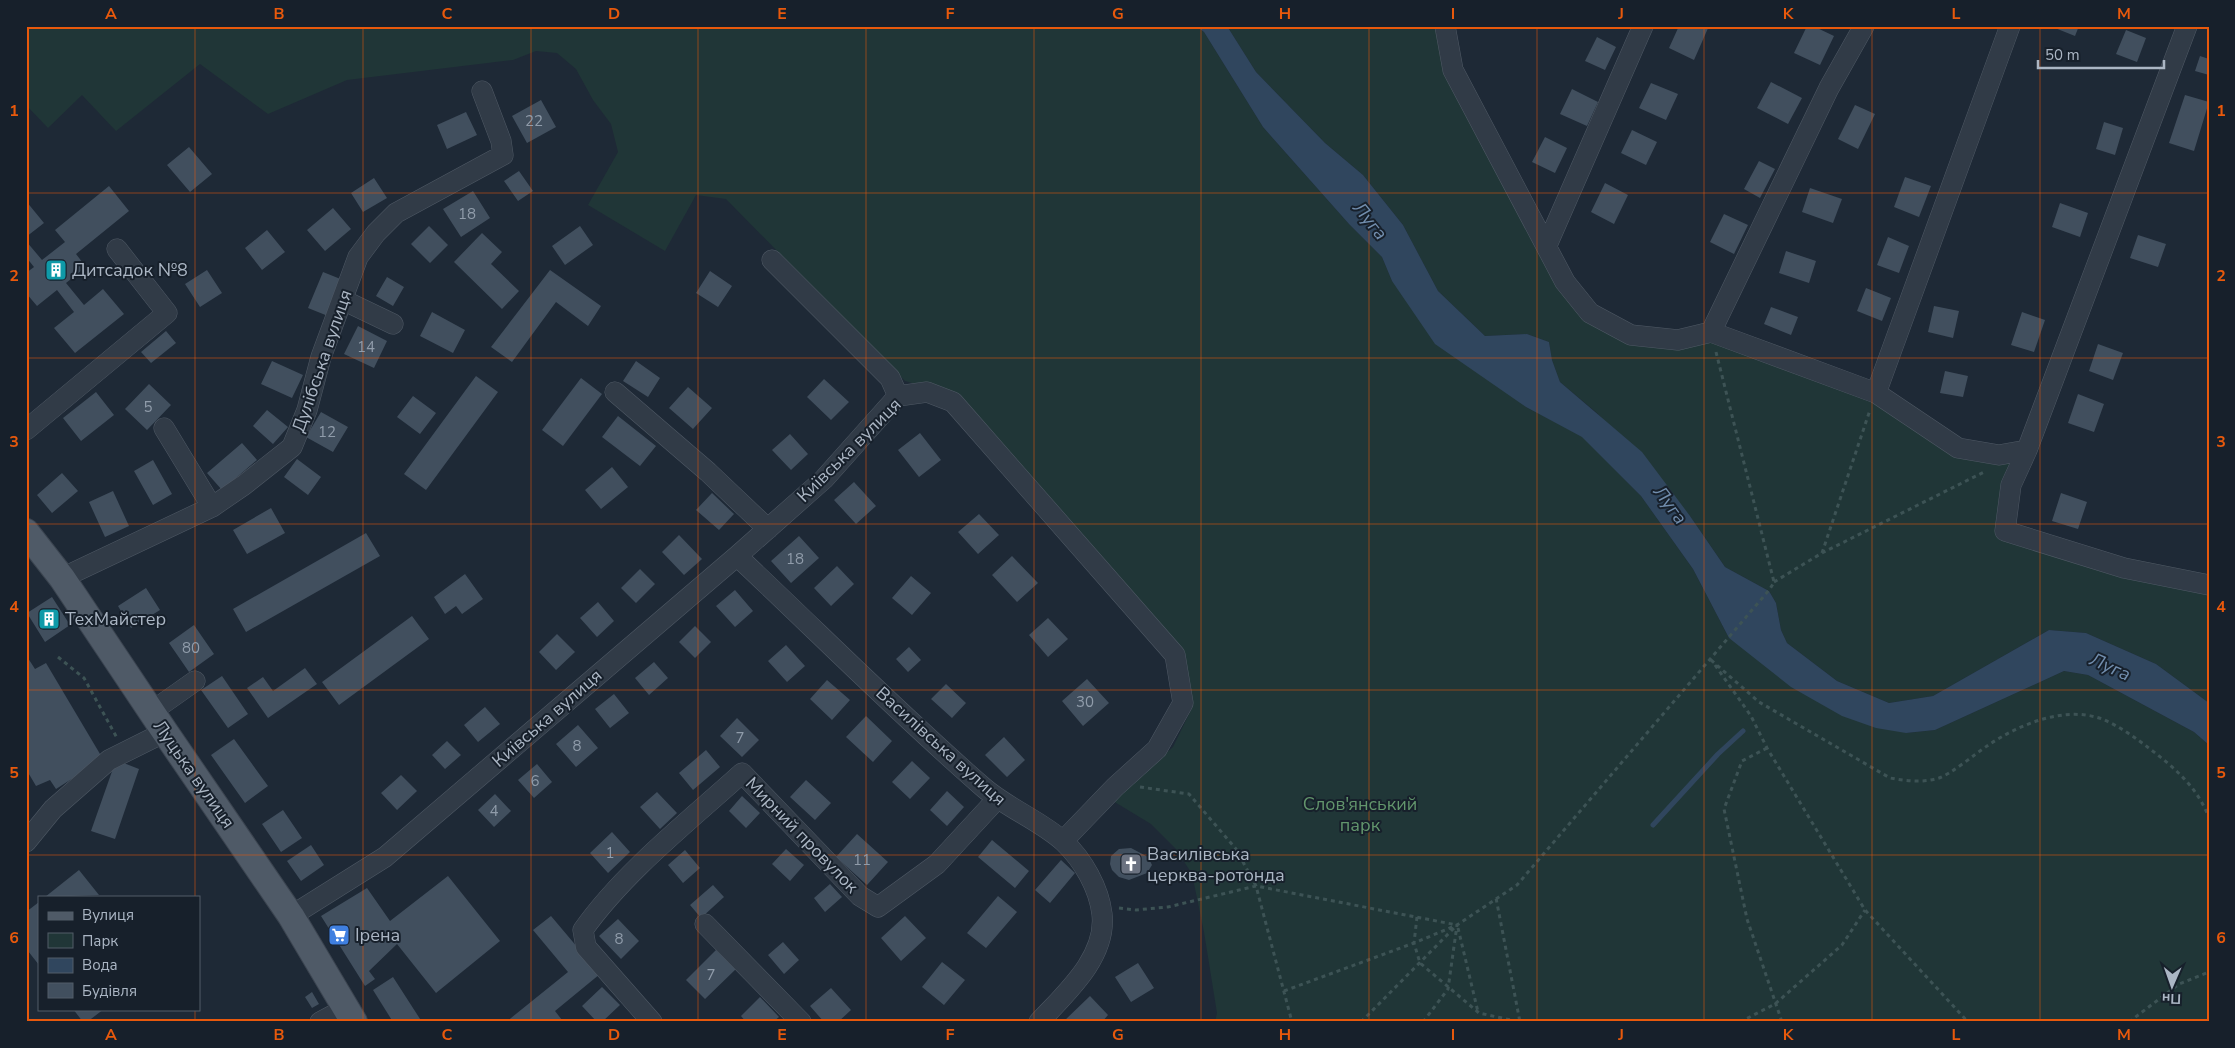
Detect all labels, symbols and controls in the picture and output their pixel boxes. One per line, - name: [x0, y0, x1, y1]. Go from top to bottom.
- text: A: [105, 3, 117, 25]
- text: B: [273, 3, 285, 25]
- text: C: [442, 3, 453, 25]
- text: D: [608, 3, 620, 25]
- text: E: [777, 3, 787, 25]
- text: F: [946, 3, 955, 25]
- text: G: [1112, 3, 1124, 25]
- text: H: [1279, 3, 1291, 25]
- text: I: [1451, 3, 1455, 25]
- text: J: [1617, 3, 1624, 25]
- text: K: [1783, 3, 1795, 25]
- text: L: [1952, 3, 1961, 25]
- text: M: [2117, 3, 2131, 25]
- scale bar: [2038, 38, 2164, 70]
- text: 50 m: [2045, 45, 2080, 65]
- text: 1: [9, 100, 19, 122]
- text: 1: [2216, 100, 2226, 122]
- house number: 22: [525, 111, 543, 131]
- water label: Луга: [1346, 196, 1393, 246]
- house number: 18: [458, 204, 476, 224]
- building icon: Дитсадок №8: [44, 258, 68, 282]
- place label: Дитсадок №8: [72, 258, 188, 282]
- text: 2: [9, 265, 19, 287]
- text: 2: [2216, 265, 2226, 287]
- street label: Дулібська вулиця: [286, 286, 358, 436]
- house number: 14: [357, 337, 375, 357]
- street label: Київська вулиця: [792, 393, 906, 507]
- house number: 5: [143, 397, 153, 417]
- house number: 12: [318, 422, 336, 442]
- text: 3: [9, 431, 19, 453]
- text: 3: [2216, 431, 2226, 453]
- water label: Луга: [1646, 479, 1693, 530]
- house number: 18: [786, 549, 804, 569]
- text: 4: [9, 596, 19, 618]
- text: 4: [2216, 596, 2226, 618]
- building icon: ТехМайстер: [37, 607, 61, 631]
- place label: ТехМайстер: [65, 607, 166, 631]
- house number: 80: [182, 638, 200, 658]
- water label: Луга: [2084, 646, 2135, 688]
- street label: Київська вулиця: [487, 664, 607, 772]
- street label: Василівська вулиця: [871, 681, 1011, 811]
- house number: 30: [1076, 692, 1094, 712]
- street label: Луцька вулиця: [148, 715, 240, 833]
- house number: 7: [735, 728, 745, 748]
- house number: 8: [572, 736, 582, 756]
- text: 5: [9, 762, 19, 784]
- text: 5: [2216, 762, 2226, 784]
- house number: 6: [530, 771, 540, 791]
- street label: Мирний провулок: [740, 772, 864, 899]
- park label: Слов'янський парк: [1303, 792, 1417, 837]
- house number: 4: [489, 801, 499, 821]
- place label: Василівська церква-ротонда: [1147, 842, 1285, 887]
- house number: 1: [605, 843, 615, 863]
- house number: 11: [853, 850, 871, 870]
- church icon: Василівська церква-ротонда: [1119, 852, 1143, 876]
- legend: [38, 896, 200, 1010]
- text: Вулиця: [82, 905, 134, 925]
- supermarket icon: Ірена: [327, 923, 351, 947]
- place label: Ірена: [355, 923, 400, 947]
- text: 6: [9, 927, 19, 949]
- text: 6: [2216, 927, 2226, 949]
- house number: 8: [614, 929, 624, 949]
- text: Парк: [82, 931, 118, 951]
- text: Вода: [82, 955, 118, 975]
- north arrow: [2148, 960, 2198, 1010]
- house number: 7: [706, 965, 716, 985]
- text: Будівля: [82, 981, 137, 1001]
- text: Пн: [2162, 989, 2182, 1008]
- text: A: [105, 1024, 117, 1046]
- text: B: [273, 1024, 285, 1046]
- text: C: [442, 1024, 453, 1046]
- text: D: [608, 1024, 620, 1046]
- text: E: [777, 1024, 787, 1046]
- text: F: [946, 1024, 955, 1046]
- text: G: [1112, 1024, 1124, 1046]
- text: H: [1279, 1024, 1291, 1046]
- text: I: [1451, 1024, 1455, 1046]
- text: J: [1617, 1024, 1624, 1046]
- text: K: [1783, 1024, 1795, 1046]
- text: L: [1952, 1024, 1961, 1046]
- text: M: [2117, 1024, 2131, 1046]

